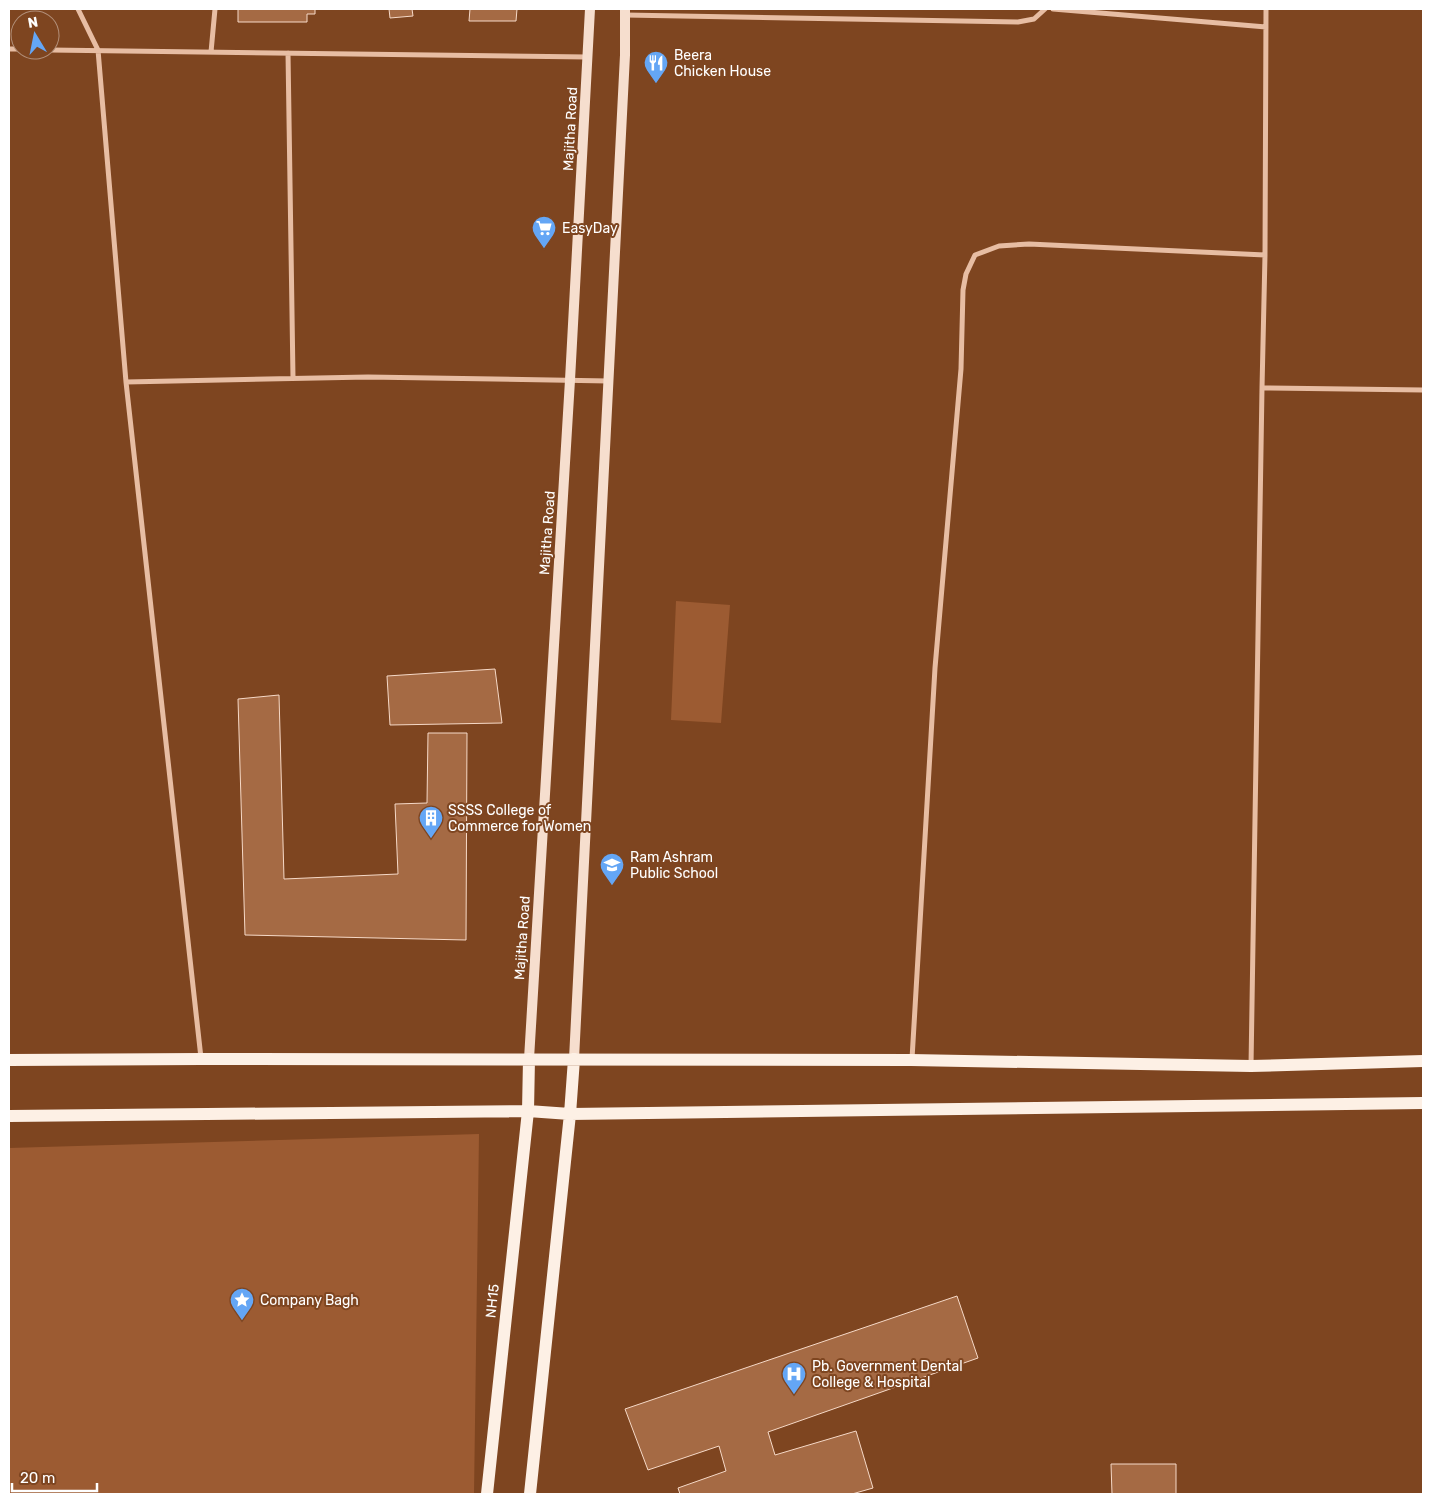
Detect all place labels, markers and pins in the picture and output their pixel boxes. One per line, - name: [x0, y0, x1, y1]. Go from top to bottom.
- place label: Beera Chicken House: [674, 47, 771, 80]
- restaurant icon: Beera Chicken House: [643, 50, 669, 84]
- supermarket icon: EasyDay: [531, 215, 557, 249]
- place label: EasyDay: [562, 220, 618, 237]
- place label: SSSS College of Commerce for Women: [448, 802, 591, 835]
- building icon: SSSS College of Commerce for Women: [418, 805, 444, 839]
- place label: Ram Ashram Public School: [630, 849, 718, 882]
- school or university icon: Ram Ashram Public School: [599, 852, 625, 886]
- place icon: Company Bagh: [229, 1287, 255, 1321]
- place label: Company Bagh: [260, 1292, 359, 1309]
- place label: Pb. Government Dental College & Hospital: [812, 1358, 963, 1391]
- hospital icon: Pb. Government Dental College & Hospital: [781, 1361, 807, 1395]

